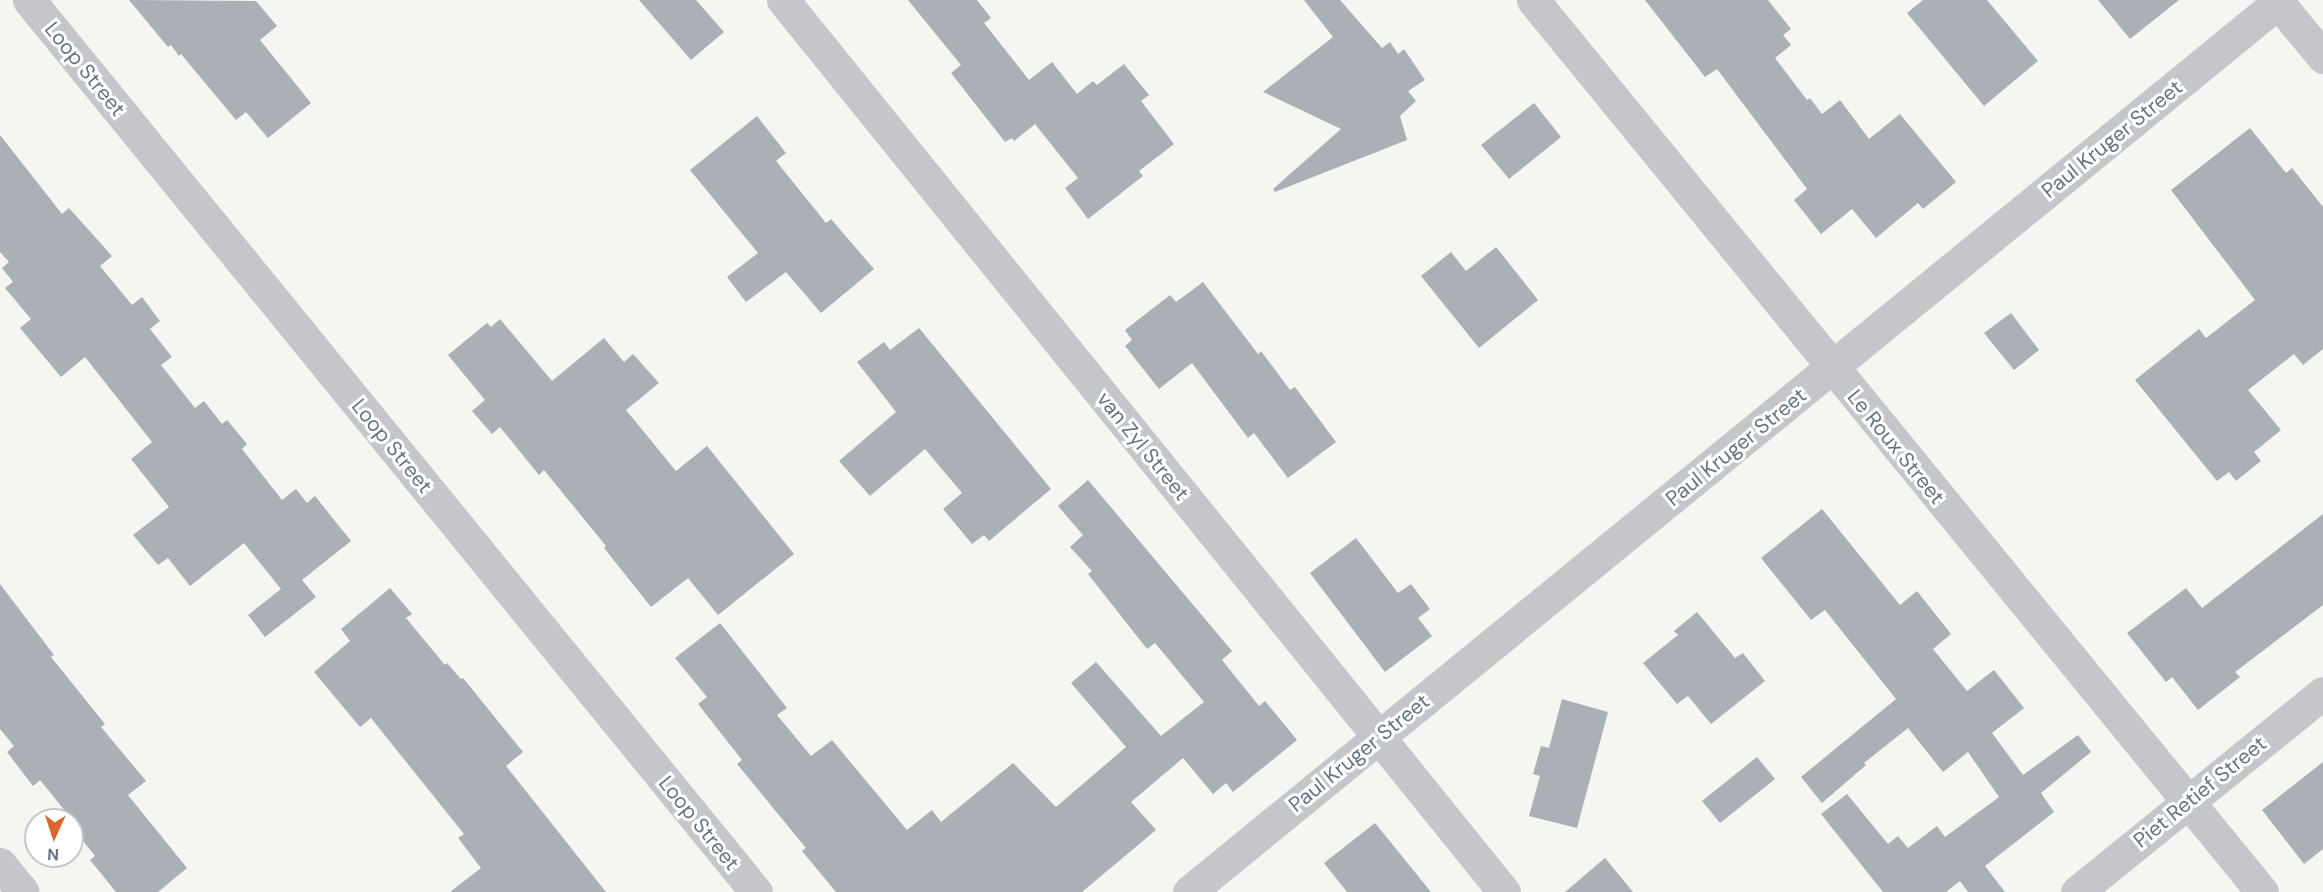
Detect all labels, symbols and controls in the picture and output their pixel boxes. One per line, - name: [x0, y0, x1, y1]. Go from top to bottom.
- street label: Loop Street: [39, 17, 131, 121]
- street label: Paul Kruger Street: [2037, 75, 2187, 203]
- street label: Paul Kruger Street: [1661, 383, 1811, 511]
- street label: Le Roux Street: [1842, 385, 1950, 509]
- street label: van Zyl Street: [1092, 387, 1194, 505]
- street label: Loop Street: [346, 394, 438, 498]
- street label: Paul Kruger Street: [1284, 689, 1434, 817]
- street label: Piet Retief Street: [2129, 731, 2271, 853]
- street label: Loop Street: [653, 771, 745, 875]
- north arrow: [24, 808, 84, 868]
- text: N: [47, 844, 60, 865]

